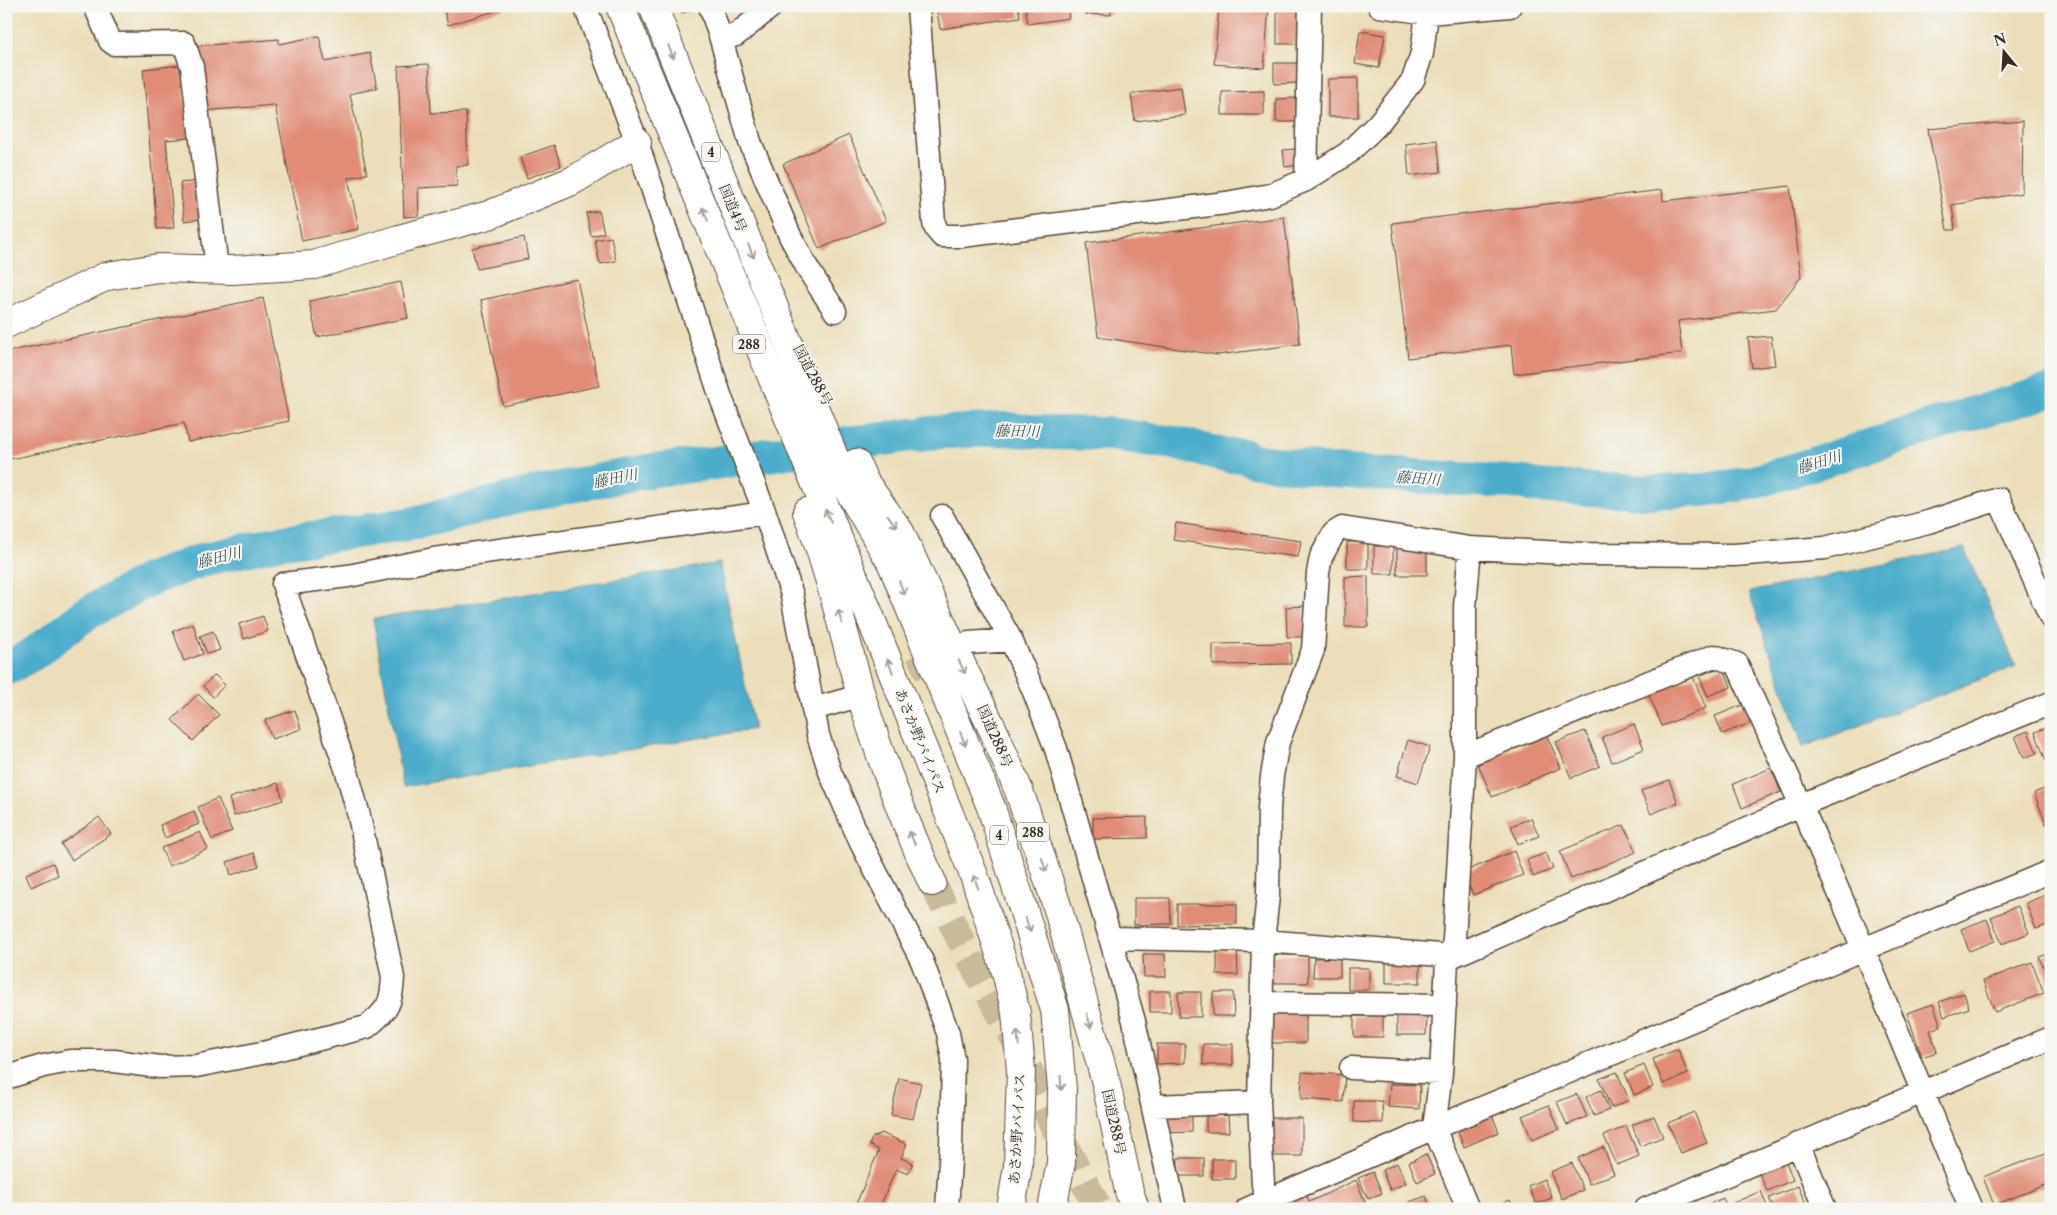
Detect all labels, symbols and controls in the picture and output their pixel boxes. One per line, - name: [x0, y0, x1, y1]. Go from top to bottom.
- north arrow: [1980, 28, 2030, 78]
- text: N: [1991, 29, 2009, 50]
- one-way arrow: [667, 43, 676, 59]
- road number: 4: [702, 142, 720, 162]
- street label: 国道4号: [715, 181, 751, 235]
- one-way arrow: [699, 207, 709, 222]
- one-way arrow: [746, 243, 756, 258]
- road number: 288: [733, 334, 765, 354]
- street label: 国道288号: [789, 341, 837, 409]
- water label: 藤田川: [994, 421, 1042, 441]
- water label: 藤田川: [1795, 446, 1845, 478]
- water label: 藤田川: [591, 464, 641, 492]
- water label: 藤田川: [1395, 467, 1443, 489]
- one-way arrow: [823, 509, 832, 524]
- one-way arrow: [887, 513, 897, 527]
- water label: 藤田川: [195, 542, 245, 572]
- one-way arrow: [898, 580, 907, 595]
- one-way arrow: [835, 609, 845, 625]
- one-way arrow: [885, 659, 894, 674]
- one-way arrow: [958, 659, 967, 674]
- street label: あさか野バイパス: [891, 686, 949, 796]
- street label: 国道288号: [973, 702, 1017, 770]
- one-way arrow: [959, 730, 968, 746]
- road number: 288: [1017, 822, 1049, 842]
- road number: 4: [990, 826, 1008, 844]
- one-way arrow: [906, 831, 916, 846]
- one-way arrow: [1039, 857, 1049, 873]
- one-way arrow: [971, 874, 980, 890]
- one-way arrow: [1024, 916, 1034, 932]
- one-way arrow: [1084, 1013, 1094, 1029]
- one-way arrow: [1013, 1030, 1023, 1046]
- street label: あさか野バイパス: [1005, 1073, 1029, 1185]
- one-way arrow: [1056, 1075, 1066, 1091]
- street label: 国道288号: [1098, 1088, 1130, 1156]

